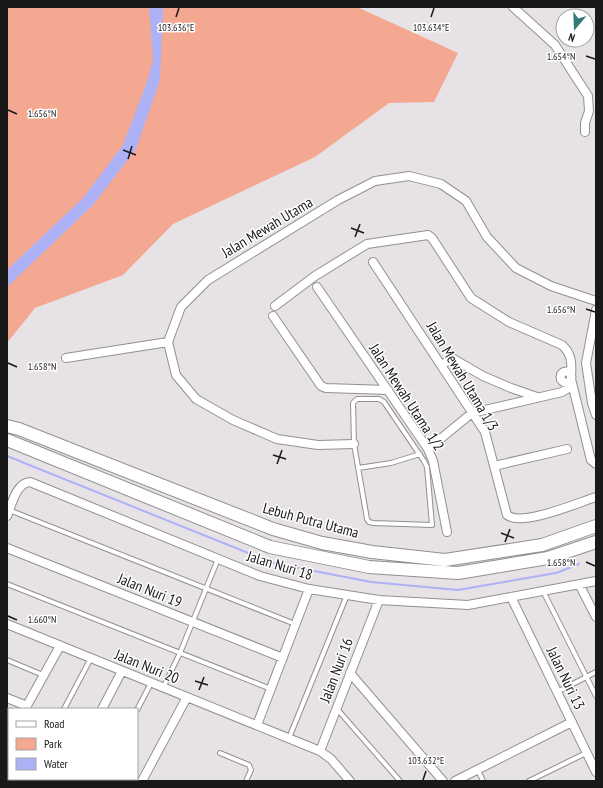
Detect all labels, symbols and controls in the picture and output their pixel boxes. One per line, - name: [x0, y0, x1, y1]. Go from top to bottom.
- north arrow: [555, 8, 595, 48]
- text: 103.636°E: [158, 21, 194, 34]
- text: 103.634°E: [413, 21, 449, 34]
- text: N: [567, 30, 577, 45]
- text: 1.654°N: [547, 50, 575, 63]
- text: 1.656°N: [28, 107, 56, 120]
- street label: Jalan Mewah Utama: [217, 192, 316, 262]
- text: 1.656°N: [547, 303, 575, 316]
- street label: Jalan Mewah Utama 1/3: [422, 317, 503, 434]
- street label: Jalan Mewah Utama 1/2: [365, 339, 449, 454]
- text: 1.658°N: [28, 360, 56, 373]
- street label: Lebuh Putra Utama: [261, 498, 361, 542]
- street label: Jalan Nuri 18: [244, 546, 315, 584]
- text: 1.658°N: [547, 556, 575, 569]
- street label: Jalan Nuri 19: [114, 568, 185, 611]
- text: 1.660°N: [28, 613, 56, 626]
- street label: Jalan Nuri 16: [315, 635, 357, 706]
- street label: Jalan Nuri 13: [542, 643, 589, 713]
- street label: Jalan Nuri 20: [111, 644, 182, 688]
- legend: [8, 708, 138, 780]
- text: Road: [44, 716, 64, 731]
- text: Park: [44, 736, 62, 751]
- text: 103.632°E: [408, 754, 444, 767]
- text: Water: [44, 756, 69, 771]

